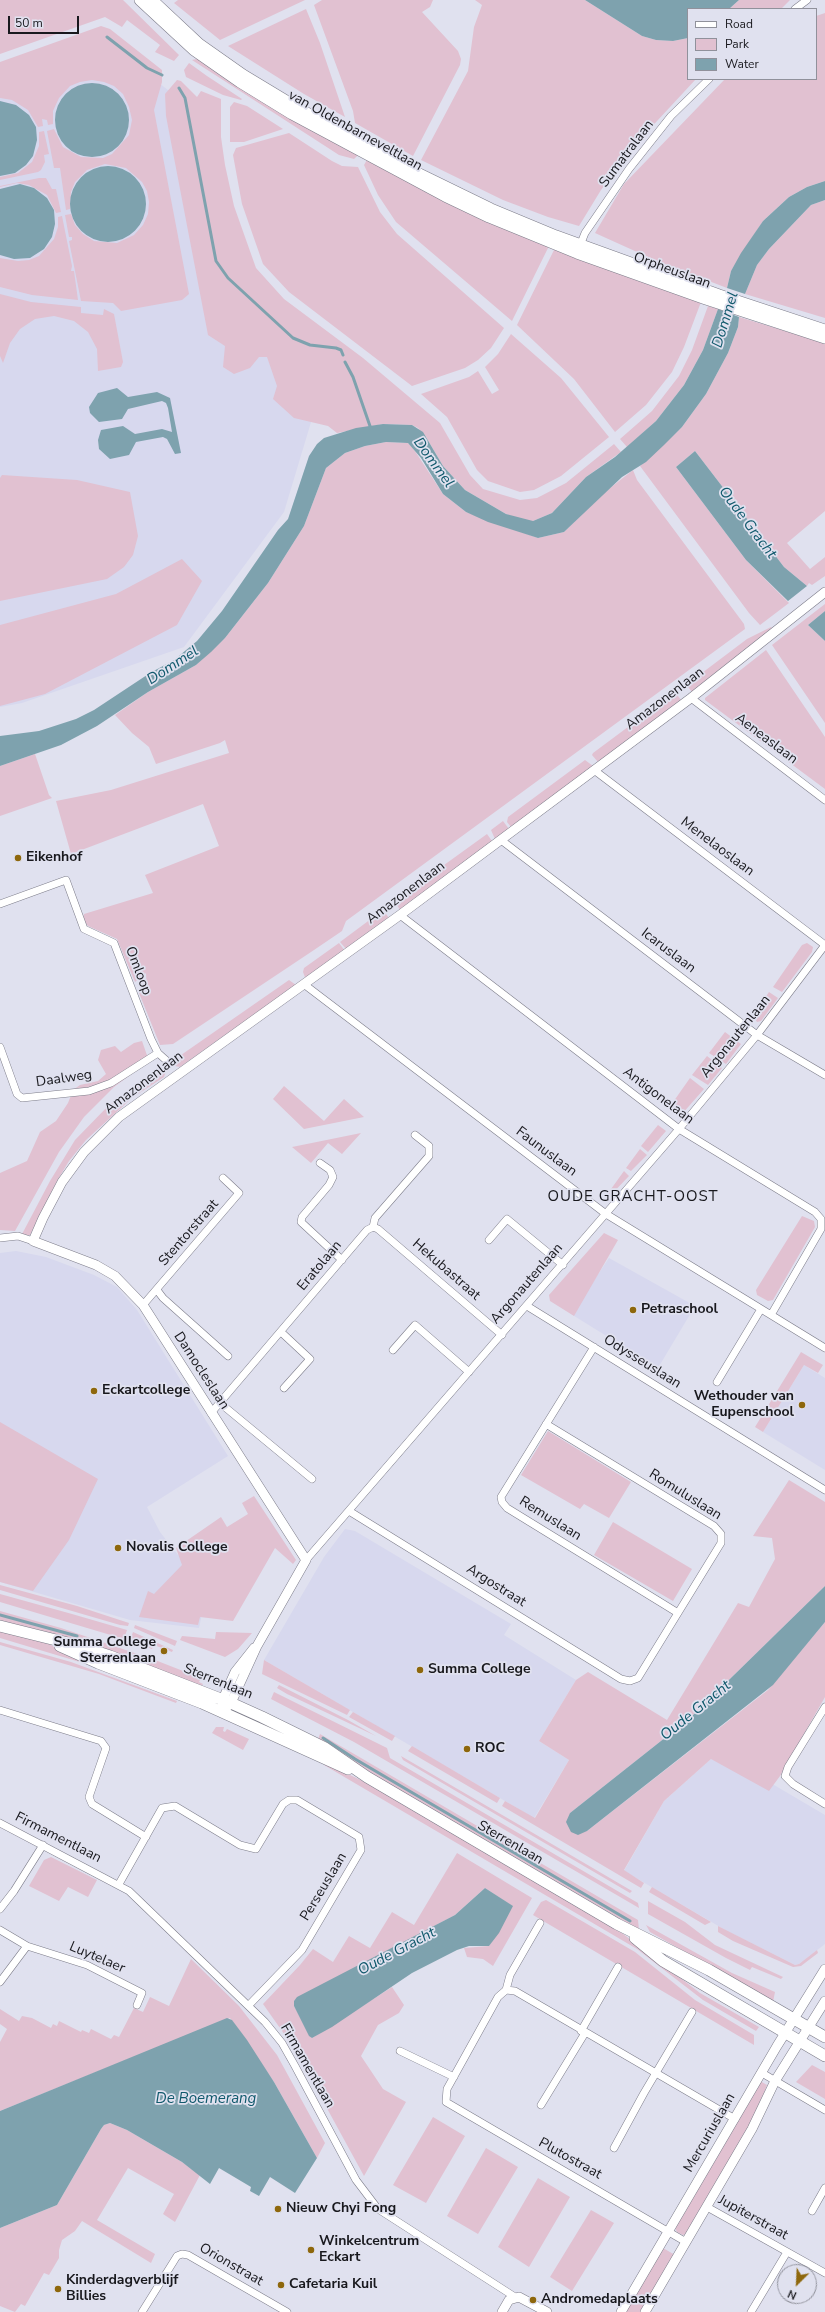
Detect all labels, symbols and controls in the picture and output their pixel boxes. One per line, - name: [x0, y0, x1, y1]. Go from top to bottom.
- scale bar: [10, 8, 81, 34]
- legend: [687, 8, 817, 80]
- text: 50 m: [15, 15, 43, 31]
- text: Road: [725, 16, 753, 32]
- text: Park: [725, 36, 749, 52]
- text: Water: [725, 56, 759, 72]
- street label: van Oldenbarneveltlaan: [285, 87, 425, 175]
- street label: Sumatralaan: [596, 117, 658, 191]
- street label: Orpheuslaan: [631, 249, 713, 293]
- water label: Dommel: [709, 290, 743, 350]
- water label: Dommel: [409, 434, 457, 492]
- water label: Oude Gracht: [714, 484, 780, 562]
- water label: Dommel: [144, 643, 202, 689]
- street label: Amazonenlaan: [622, 664, 708, 734]
- street label: Aeneaslaan: [731, 710, 801, 768]
- street label: Menelaoslaan: [677, 814, 757, 880]
- place label: Eikenhof: [26, 850, 82, 866]
- marker: Eikenhof: [13, 853, 23, 863]
- street label: Amazonenlaan: [363, 858, 449, 928]
- street label: Icaruslaan: [637, 925, 699, 977]
- street label: Omloop: [121, 944, 155, 998]
- street label: Argonautenlaan: [698, 992, 774, 1082]
- street label: Amazonenlaan: [101, 1048, 187, 1118]
- street label: Antigonelaan: [619, 1064, 697, 1128]
- street label: Daalweg: [35, 1067, 93, 1091]
- street label: Faunuslaan: [512, 1124, 580, 1180]
- district label: OUDE GRACHT-OOST: [548, 1188, 718, 1206]
- street label: Stentorstraat: [156, 1196, 222, 1270]
- street label: Hekubastraat: [408, 1236, 484, 1304]
- street label: Eratolaan: [294, 1238, 346, 1294]
- street label: Argonautenlaan: [487, 1240, 567, 1328]
- place label: Petraschool: [641, 1302, 718, 1318]
- marker: Petraschool: [628, 1305, 638, 1315]
- street label: Damocleslaan: [170, 1329, 232, 1413]
- street label: Odysseuslaan: [600, 1331, 684, 1393]
- place label: Eckartcollege: [102, 1383, 190, 1399]
- marker: Eckartcollege: [89, 1386, 99, 1396]
- place label: Wethouder van Eupenschool: [694, 1389, 794, 1422]
- marker: Wethouder van Eupenschool: [797, 1400, 807, 1410]
- street label: Romuluslaan: [646, 1466, 724, 1524]
- street label: Remuslaan: [516, 1493, 584, 1545]
- place label: Novalis College: [126, 1540, 228, 1556]
- marker: Novalis College: [113, 1543, 123, 1553]
- street label: Argostraat: [463, 1561, 529, 1611]
- place label: Summa College Sterrenlaan: [53, 1635, 156, 1668]
- marker: Summa College Sterrenlaan: [159, 1646, 169, 1656]
- street label: Sterrenlaan: [181, 1661, 255, 1703]
- place label: Summa College: [428, 1662, 531, 1678]
- marker: Summa College: [415, 1665, 425, 1675]
- water label: Oude Gracht: [657, 1677, 735, 1745]
- place label: ROC: [475, 1741, 505, 1757]
- marker: ROC: [462, 1744, 472, 1754]
- street label: Firmamentlaan: [12, 1809, 104, 1867]
- street label: Sterrenlaan: [474, 1817, 546, 1869]
- street label: Perseuslaan: [297, 1850, 351, 1924]
- water label: Oude Gracht: [355, 1924, 439, 1980]
- street label: Luytelaer: [67, 1939, 127, 1977]
- street label: Firmamentlaan: [276, 2021, 338, 2111]
- water label: De Boemerang: [156, 2090, 256, 2108]
- street label: Mercuriuslaan: [681, 2090, 739, 2176]
- street label: Plutostraat: [535, 2135, 605, 2183]
- street label: Jupiterstraat: [715, 2192, 791, 2244]
- place label: Nieuw Chyi Fong: [286, 2201, 396, 2217]
- marker: Nieuw Chyi Fong: [273, 2204, 283, 2214]
- place label: Winkelcentrum Eckart: [319, 2234, 419, 2266]
- street label: Orionstraat: [196, 2240, 266, 2290]
- marker: Winkelcentrum Eckart: [306, 2245, 316, 2255]
- north arrow: [777, 2264, 817, 2304]
- place label: Kinderdagverblijf Billies: [66, 2273, 178, 2306]
- place label: Cafetaria Kuil: [289, 2277, 377, 2293]
- marker: Cafetaria Kuil: [276, 2280, 286, 2290]
- marker: Kinderdagverblijf Billies: [53, 2284, 63, 2294]
- text: N: [786, 2286, 799, 2303]
- place label: Andromedaplaats: [541, 2292, 658, 2308]
- marker: Andromedaplaats: [528, 2295, 538, 2305]

